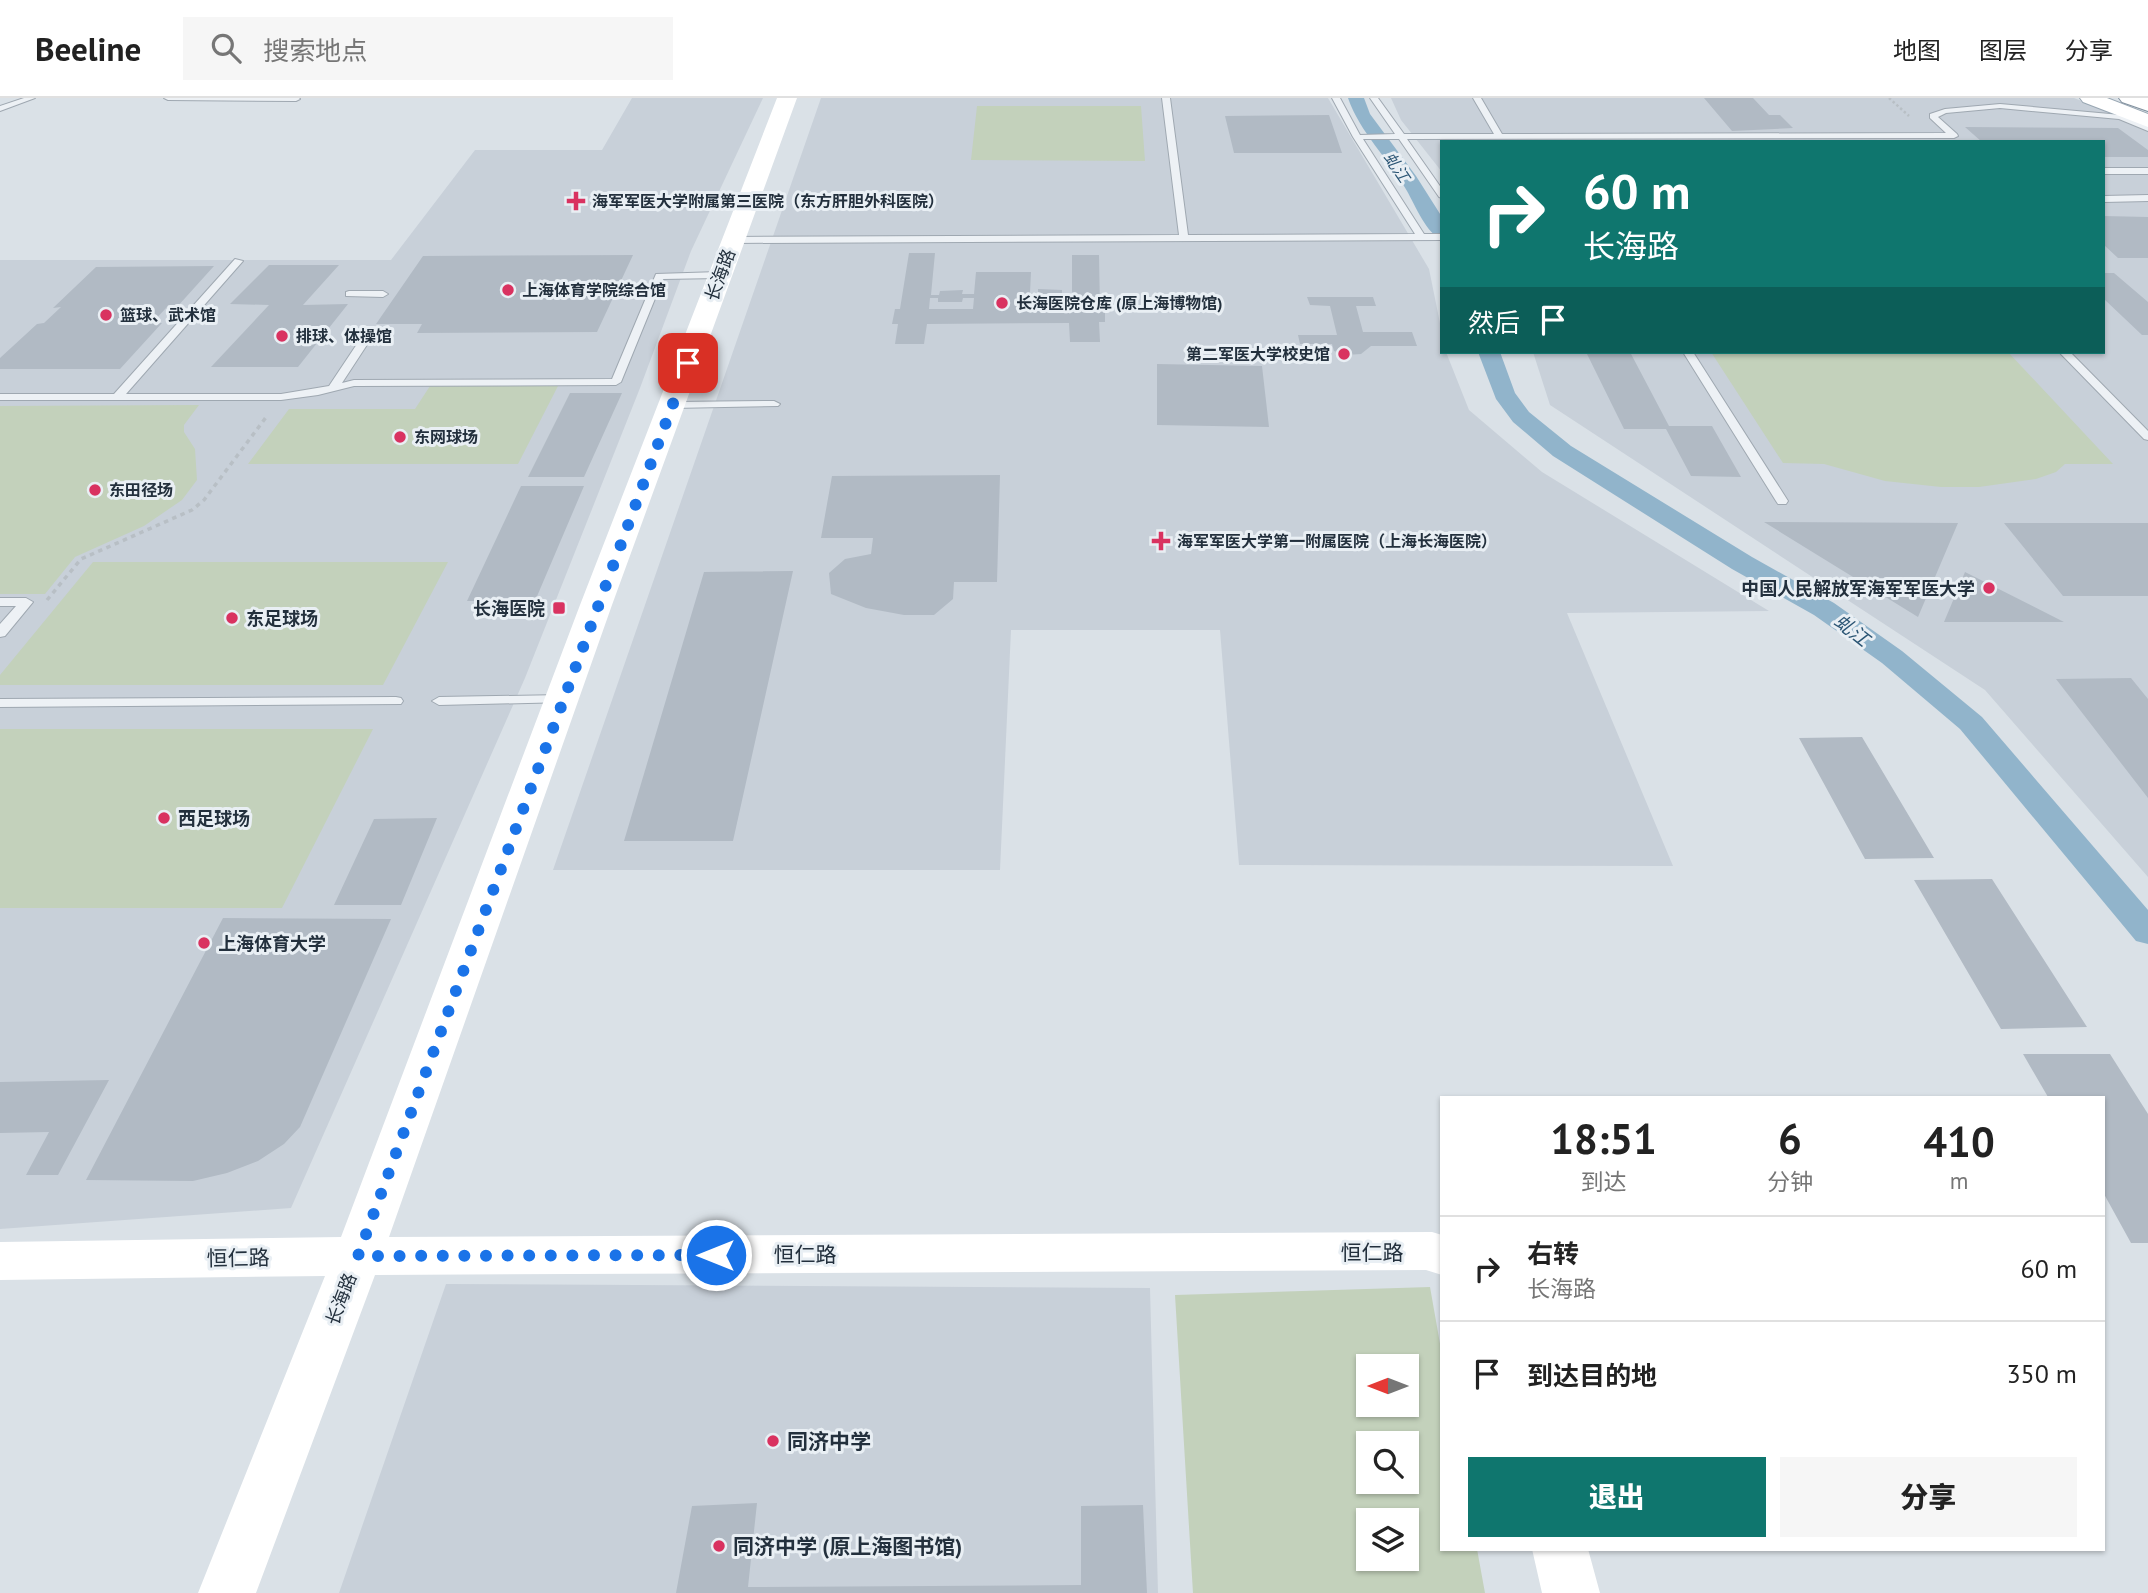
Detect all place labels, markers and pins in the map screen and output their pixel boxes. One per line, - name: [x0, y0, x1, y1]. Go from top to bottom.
- marker: 海军军医大学附属第三医院（东方肝胆外科医院）: [566, 191, 586, 211]
- place label: 海军军医大学附属第三医院（东方肝胆外科医院）: [592, 191, 944, 211]
- place label: 上海体育学院综合馆: [522, 280, 666, 300]
- marker: 上海体育学院综合馆: [500, 282, 516, 298]
- place label: 长海医院仓库 (原上海博物馆): [1016, 293, 1223, 313]
- marker: 长海医院仓库 (原上海博物馆): [994, 295, 1010, 311]
- place label: 篮球、武术馆: [120, 305, 216, 325]
- marker: 篮球、武术馆: [98, 307, 114, 323]
- place label: 排球、体操馆: [296, 326, 392, 346]
- marker: 排球、体操馆: [274, 328, 290, 344]
- pin: [658, 333, 718, 393]
- place label: 第二军医大学校史馆: [1186, 344, 1330, 364]
- marker: 第二军医大学校史馆: [1336, 346, 1352, 362]
- place label: 东网球场: [414, 427, 478, 447]
- marker: 东网球场: [392, 429, 408, 445]
- place label: 东田径场: [109, 480, 173, 500]
- marker: 东田径场: [87, 482, 103, 498]
- marker: 海军军医大学第一附属医院（上海长海医院）: [1151, 531, 1171, 551]
- place label: 海军军医大学第一附属医院（上海长海医院）: [1177, 531, 1497, 551]
- place label: 中国人民解放军海军军医大学: [1741, 577, 1975, 600]
- marker: 中国人民解放军海军军医大学: [1981, 580, 1997, 596]
- place label: 长海医院: [473, 597, 545, 620]
- marker: 长海医院: [551, 600, 567, 616]
- place label: 东足球场: [246, 607, 318, 630]
- marker: 东足球场: [224, 610, 240, 626]
- place label: 西足球场: [178, 807, 250, 830]
- marker: 西足球场: [156, 810, 172, 826]
- place label: 上海体育大学: [218, 932, 326, 955]
- marker: 上海体育大学: [196, 935, 212, 951]
- place label: 同济中学: [787, 1428, 871, 1455]
- marker: 同济中学: [765, 1433, 781, 1449]
- place label: 同济中学 (原上海图书馆): [733, 1533, 962, 1560]
- marker: 同济中学 (原上海图书馆): [711, 1538, 727, 1554]

